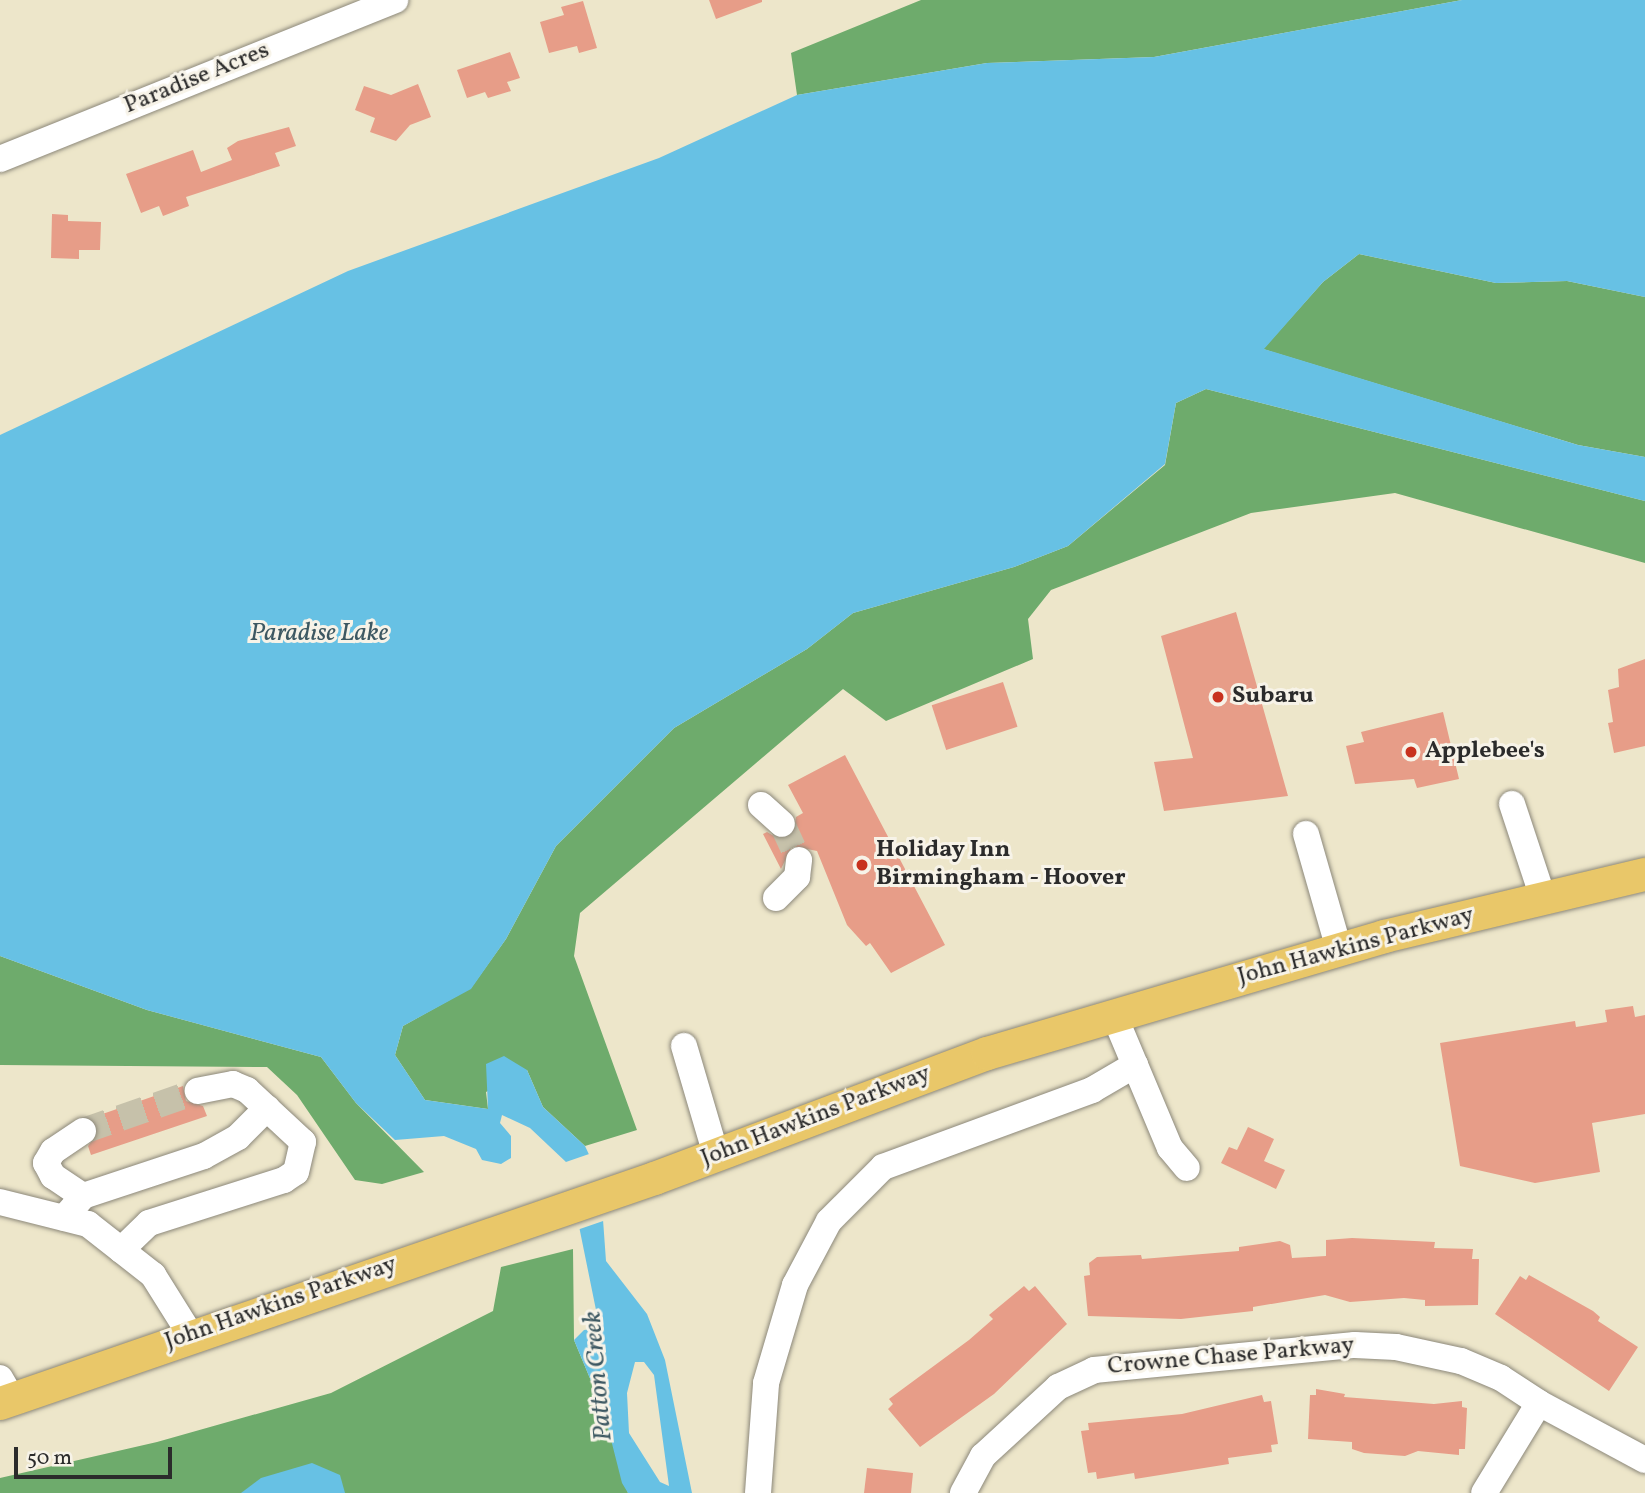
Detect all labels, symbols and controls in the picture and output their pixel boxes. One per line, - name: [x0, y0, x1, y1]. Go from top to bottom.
- street label: Paradise Acres: [120, 37, 274, 121]
- water label: Paradise Lake: [250, 618, 388, 650]
- place label: Subaru: [1232, 683, 1314, 711]
- marker: Subaru: [1210, 689, 1226, 705]
- place label: Applebee's: [1425, 738, 1545, 766]
- marker: Applebee's: [1403, 744, 1419, 760]
- place label: Holiday Inn Birmingham - Hoover: [876, 837, 1127, 893]
- marker: Holiday Inn Birmingham - Hoover: [854, 857, 870, 873]
- street label: John Hawkins Parkway: [1235, 902, 1477, 992]
- street label: John Hawkins Parkway: [697, 1060, 935, 1174]
- street label: John Hawkins Parkway: [161, 1251, 401, 1357]
- water label: Patton Creek: [578, 1310, 620, 1442]
- street label: Crowne Chase Parkway: [1106, 1332, 1356, 1382]
- scale bar: [18, 1434, 175, 1478]
- text: 50 m: [27, 1444, 72, 1473]

